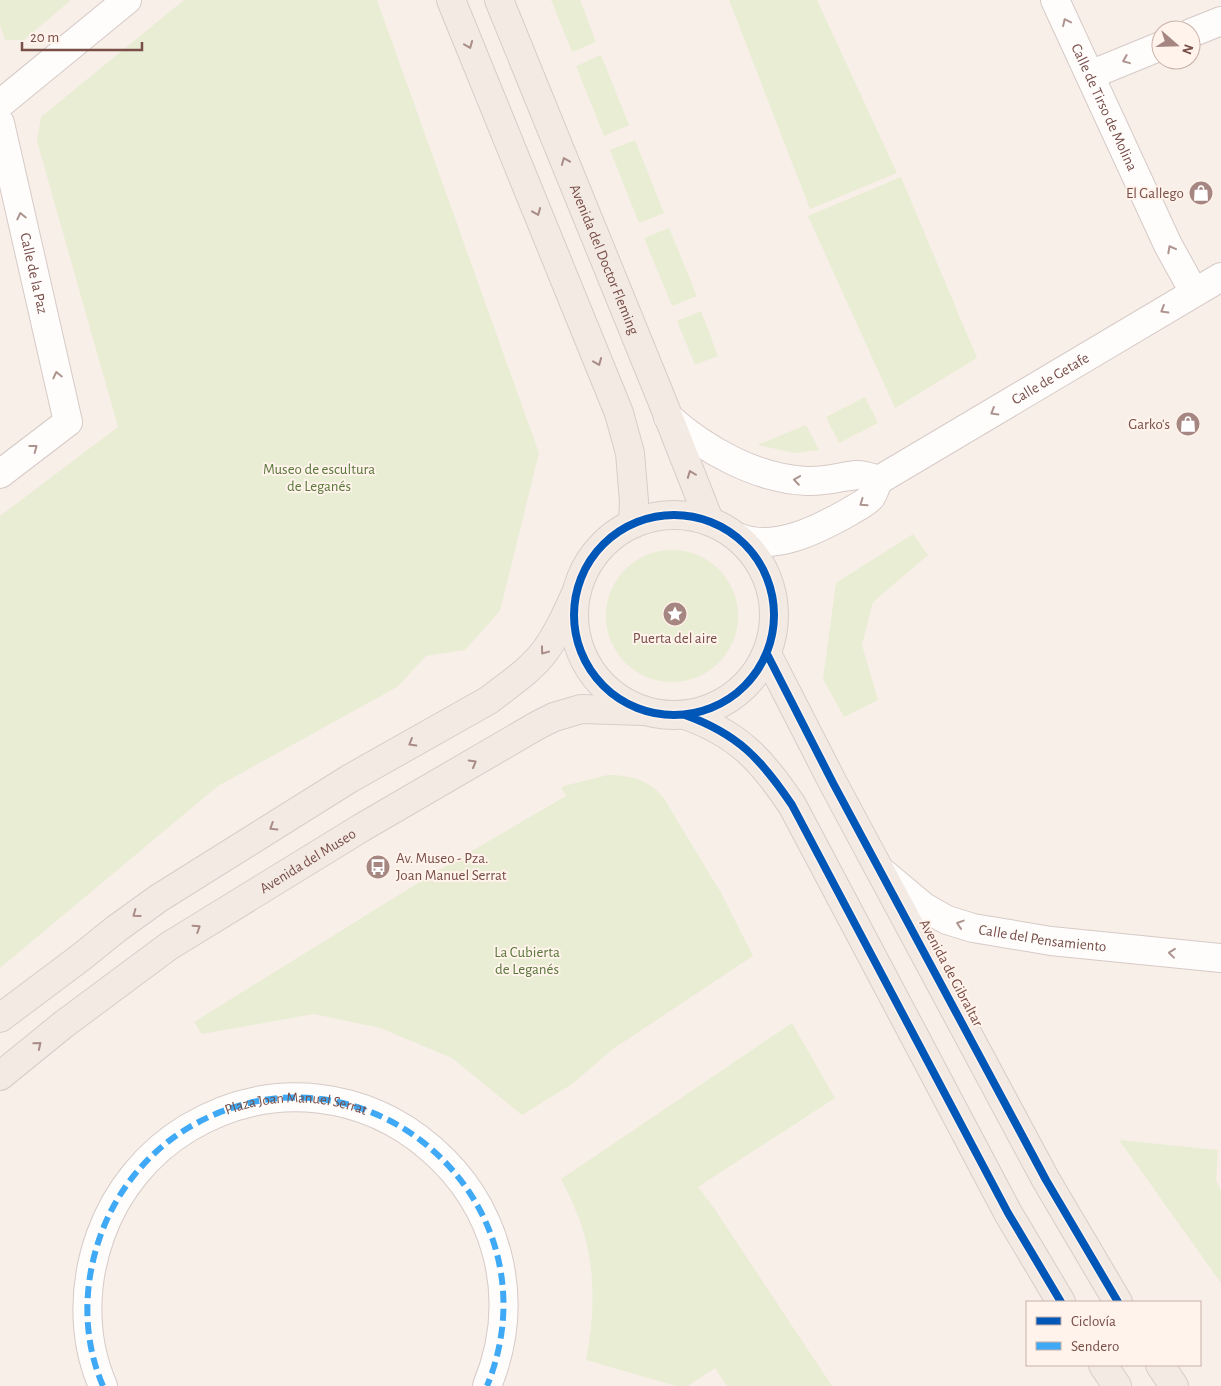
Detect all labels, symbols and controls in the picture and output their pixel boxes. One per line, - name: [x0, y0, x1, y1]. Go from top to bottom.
- one-way arrow: [1062, 19, 1072, 28]
- scale bar: [22, 20, 142, 52]
- north arrow: [1151, 20, 1201, 70]
- text: 20 m: [30, 30, 59, 45]
- one-way arrow: [463, 40, 473, 49]
- street label: Calle de Tirso de Molina: [1069, 41, 1140, 173]
- text: N: [1179, 42, 1196, 56]
- one-way arrow: [1122, 54, 1131, 65]
- one-way arrow: [560, 157, 571, 166]
- shop icon: El Gallego: [1188, 180, 1214, 206]
- street label: Avenida del Doctor Fleming: [567, 182, 642, 337]
- place label: El Gallego: [1126, 186, 1184, 201]
- one-way arrow: [531, 207, 541, 216]
- one-way arrow: [16, 212, 27, 221]
- street label: Calle de la Paz: [18, 231, 51, 315]
- one-way arrow: [1167, 246, 1177, 255]
- one-way arrow: [1160, 304, 1169, 314]
- street label: Calle de Getafe: [1009, 350, 1091, 407]
- one-way arrow: [592, 357, 603, 366]
- one-way arrow: [53, 370, 63, 379]
- one-way arrow: [991, 406, 1000, 416]
- shop icon: Garko's: [1175, 411, 1201, 437]
- place label: Garko's: [1128, 417, 1170, 432]
- one-way arrow: [28, 446, 37, 454]
- park label: Museo de escultura de Leganés: [263, 462, 375, 494]
- one-way arrow: [687, 470, 697, 479]
- one-way arrow: [792, 475, 800, 486]
- one-way arrow: [859, 497, 869, 506]
- place icon: Puerta del aire: [662, 601, 688, 627]
- place label: Puerta del aire: [633, 631, 717, 646]
- one-way arrow: [542, 645, 550, 654]
- one-way arrow: [409, 737, 418, 747]
- one-way arrow: [468, 759, 477, 769]
- one-way arrow: [269, 820, 278, 830]
- street label: Avenida del Museo: [257, 826, 358, 896]
- place label: Av. Museo - Pza. Joan Manuel Serrat: [396, 851, 507, 883]
- bus stop icon: Av. Museo - Pza. Joan Manuel Serrat: [365, 854, 391, 880]
- one-way arrow: [132, 908, 142, 917]
- street label: Avenida de Gibraltar: [916, 917, 986, 1029]
- one-way arrow: [956, 920, 964, 930]
- street label: Calle del Pensamiento: [978, 922, 1107, 954]
- one-way arrow: [191, 925, 201, 934]
- park label: La Cubierta de Leganés: [494, 945, 560, 977]
- one-way arrow: [1168, 948, 1176, 959]
- one-way arrow: [32, 1042, 41, 1050]
- street label: Plaza Joan Manuel Serrat: [223, 1090, 370, 1118]
- legend: [1026, 1301, 1201, 1366]
- text: Ciclovía: [1071, 1314, 1116, 1329]
- text: Sendero: [1071, 1339, 1119, 1354]

